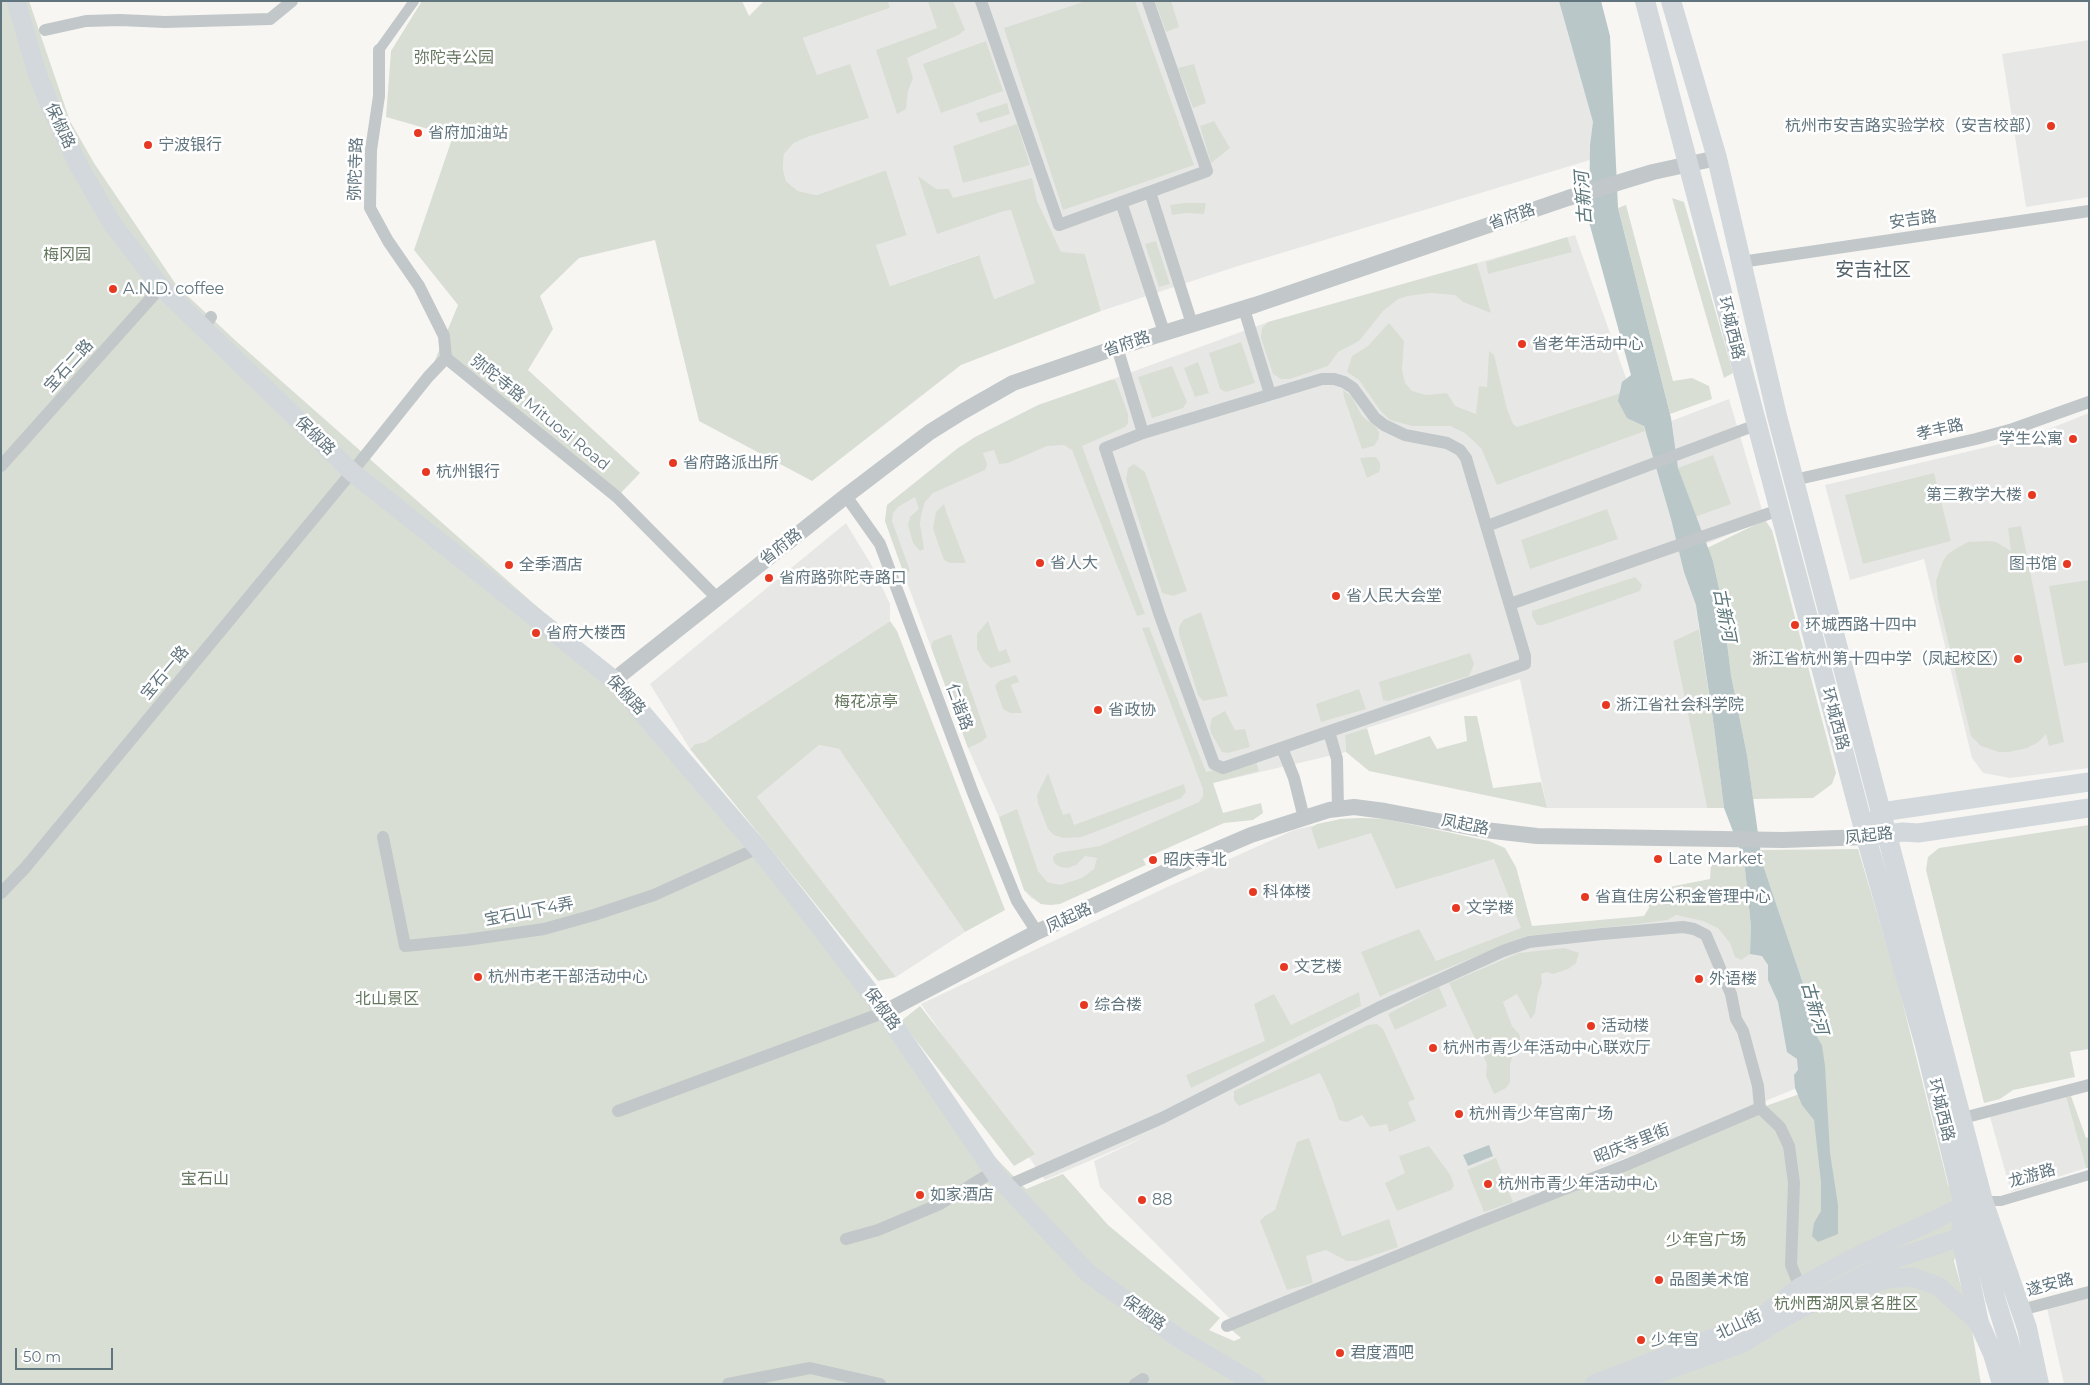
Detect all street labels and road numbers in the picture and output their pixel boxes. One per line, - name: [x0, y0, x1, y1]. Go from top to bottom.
- street label: 保俶路: [41, 100, 79, 152]
- street label: 弥陀寺路: [345, 137, 367, 201]
- street label: 省府路: [1486, 200, 1538, 234]
- street label: 安吉路: [1888, 207, 1938, 233]
- street label: 环城西路: [1714, 295, 1748, 361]
- street label: 省府路: [1101, 327, 1153, 361]
- street label: 宝石二路: [40, 336, 98, 396]
- street label: 弥陀寺路 Mituosi Road: [467, 351, 613, 475]
- street label: 保俶路: [291, 412, 339, 460]
- street label: 孝丰路: [1914, 415, 1966, 445]
- street label: 省府路: [756, 525, 806, 569]
- street label: 宝石一路: [137, 642, 193, 704]
- street label: 保俶路: [603, 671, 649, 719]
- street label: 仁谐路: [942, 681, 976, 733]
- street label: 环城西路: [1817, 686, 1853, 752]
- street label: 凤起路: [1440, 811, 1490, 839]
- street label: 凤起路: [1844, 824, 1894, 848]
- street label: 宝石山下4弄: [483, 894, 575, 930]
- street label: 凤起路: [1043, 899, 1095, 937]
- street label: 保俶路: [860, 984, 904, 1034]
- street label: 环城西路: [1924, 1077, 1958, 1143]
- street label: 昭庆寺里街: [1591, 1120, 1673, 1168]
- street label: 龙游路: [2006, 1160, 2058, 1192]
- street label: 遂安路: [2024, 1270, 2076, 1300]
- street label: 保俶路: [1119, 1291, 1169, 1335]
- street label: 北山街: [1713, 1306, 1765, 1344]

